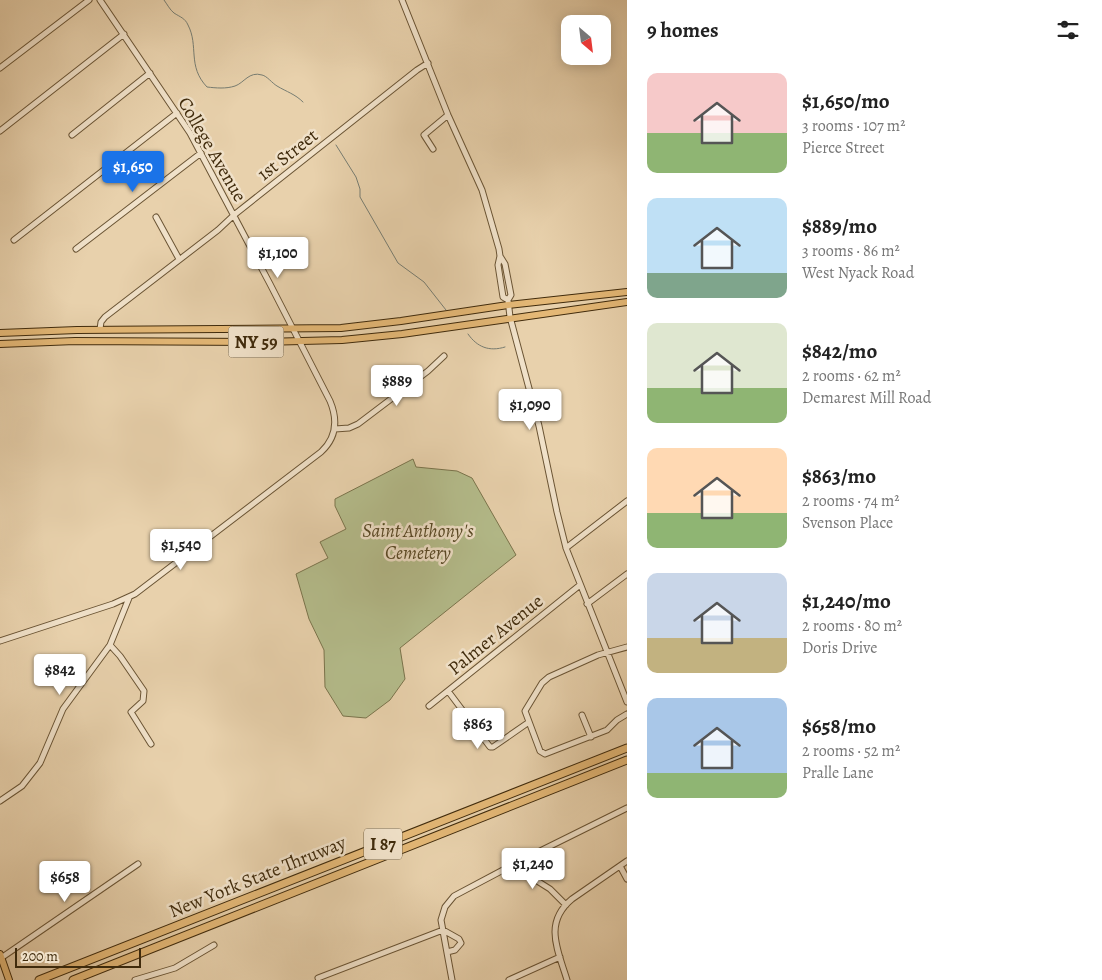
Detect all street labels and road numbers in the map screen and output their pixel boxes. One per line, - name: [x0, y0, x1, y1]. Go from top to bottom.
- street label: College Avenue: [172, 92, 253, 207]
- street label: 1st Street: [252, 123, 324, 187]
- road number: NY 59: [228, 327, 284, 358]
- street label: Palmer Avenue: [443, 588, 549, 681]
- street label: New York State Thruway: [165, 829, 350, 924]
- road number: I 87: [364, 829, 402, 860]

